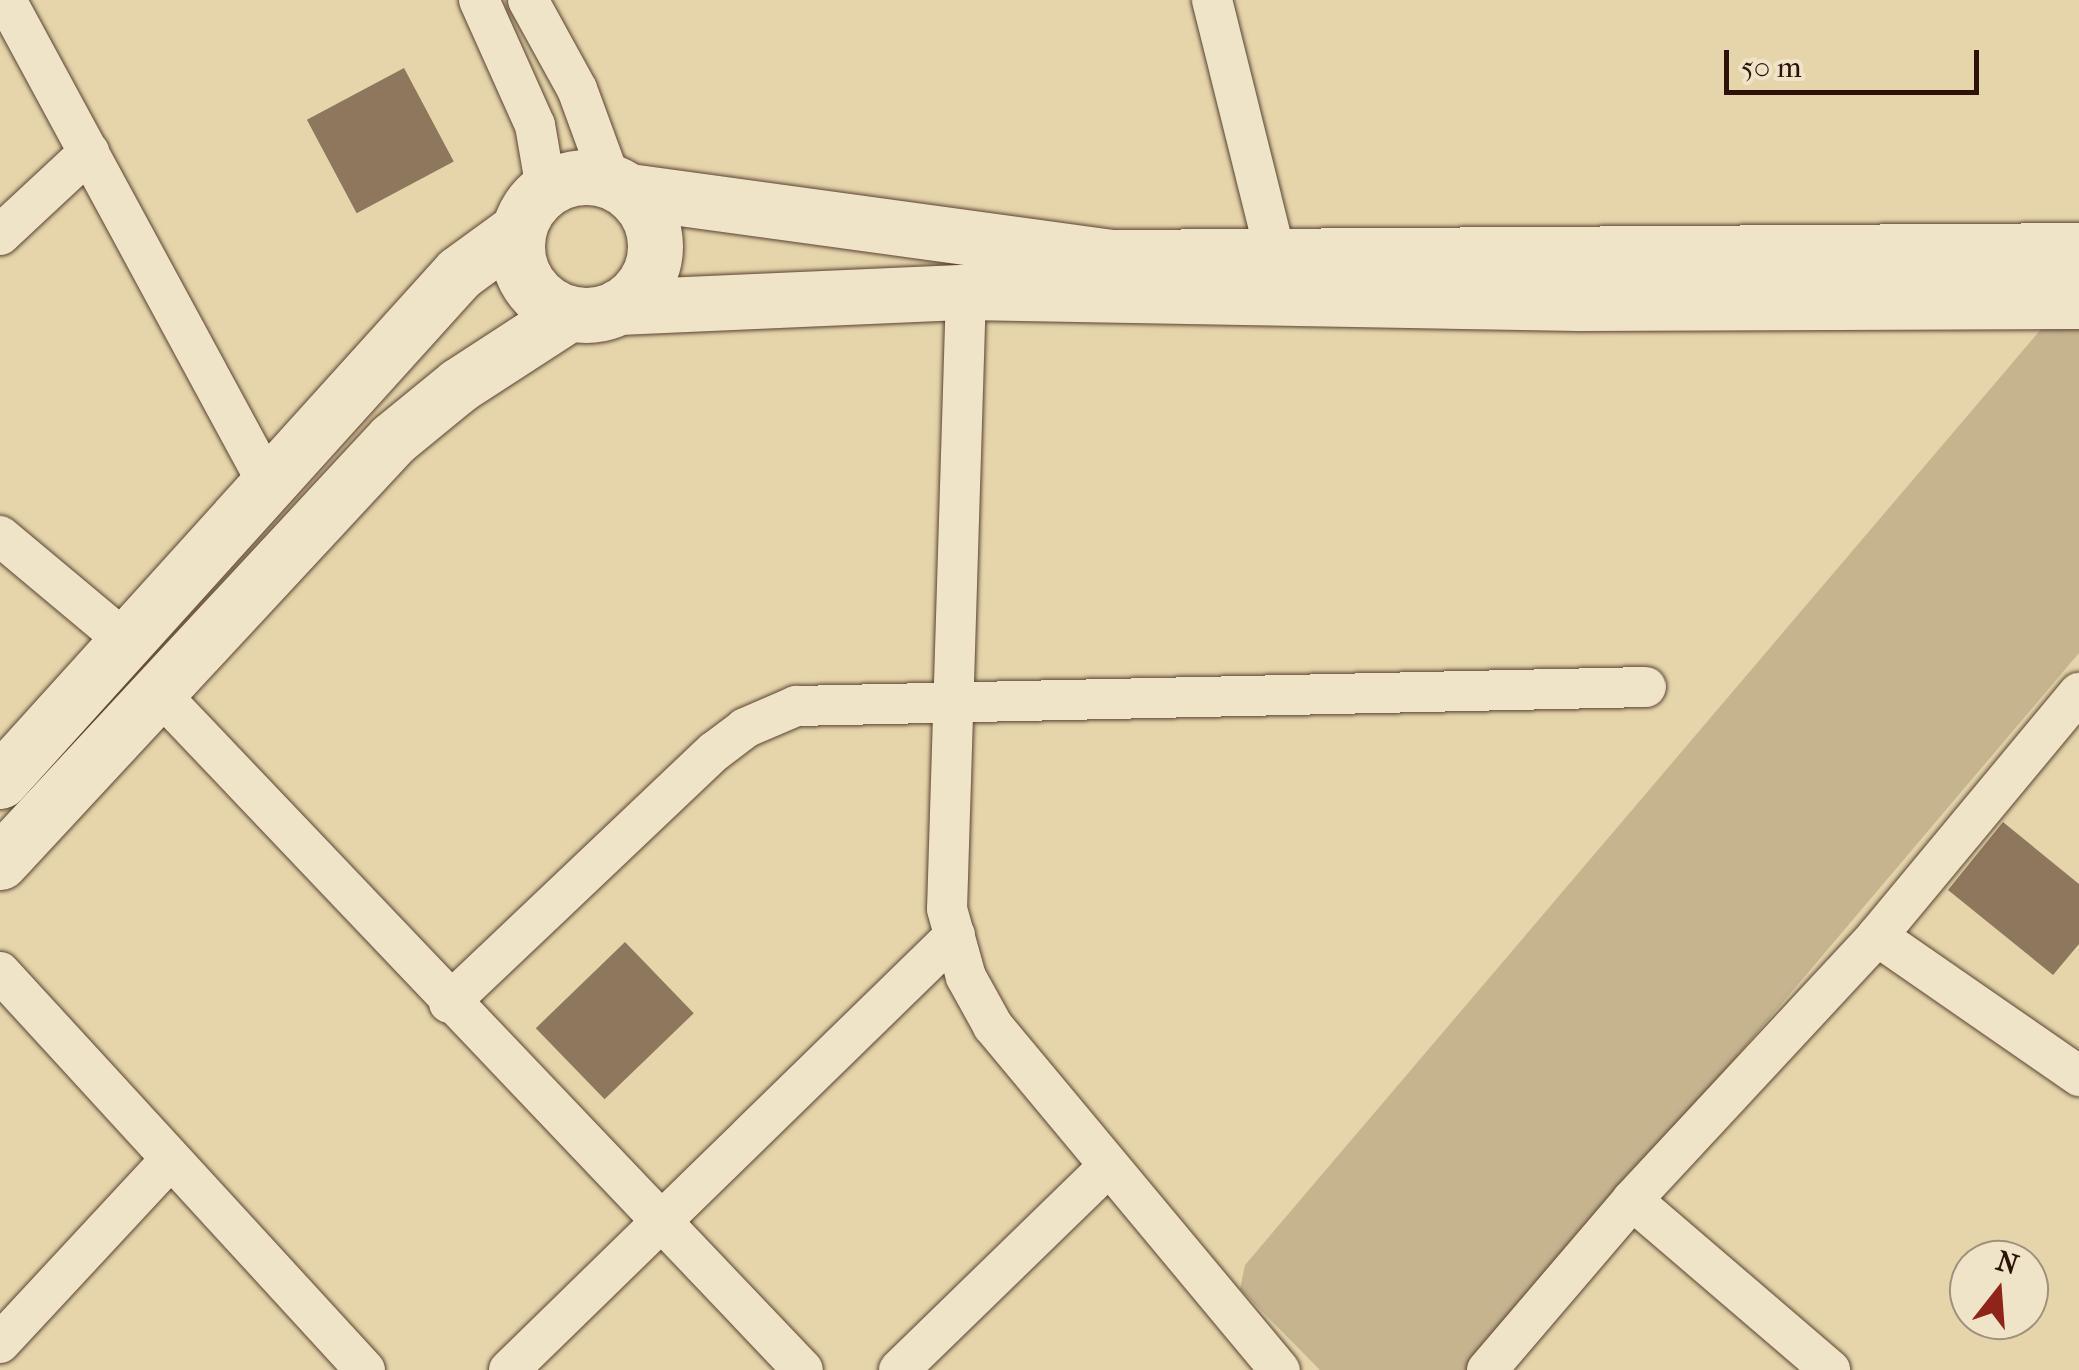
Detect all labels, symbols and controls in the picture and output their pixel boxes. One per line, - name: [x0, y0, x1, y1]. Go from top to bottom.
- scale bar: [1729, 30, 1984, 92]
- text: 50 m: [1741, 50, 1802, 85]
- north arrow: [1949, 1240, 2049, 1340]
- text: N: [1992, 1244, 2022, 1282]

